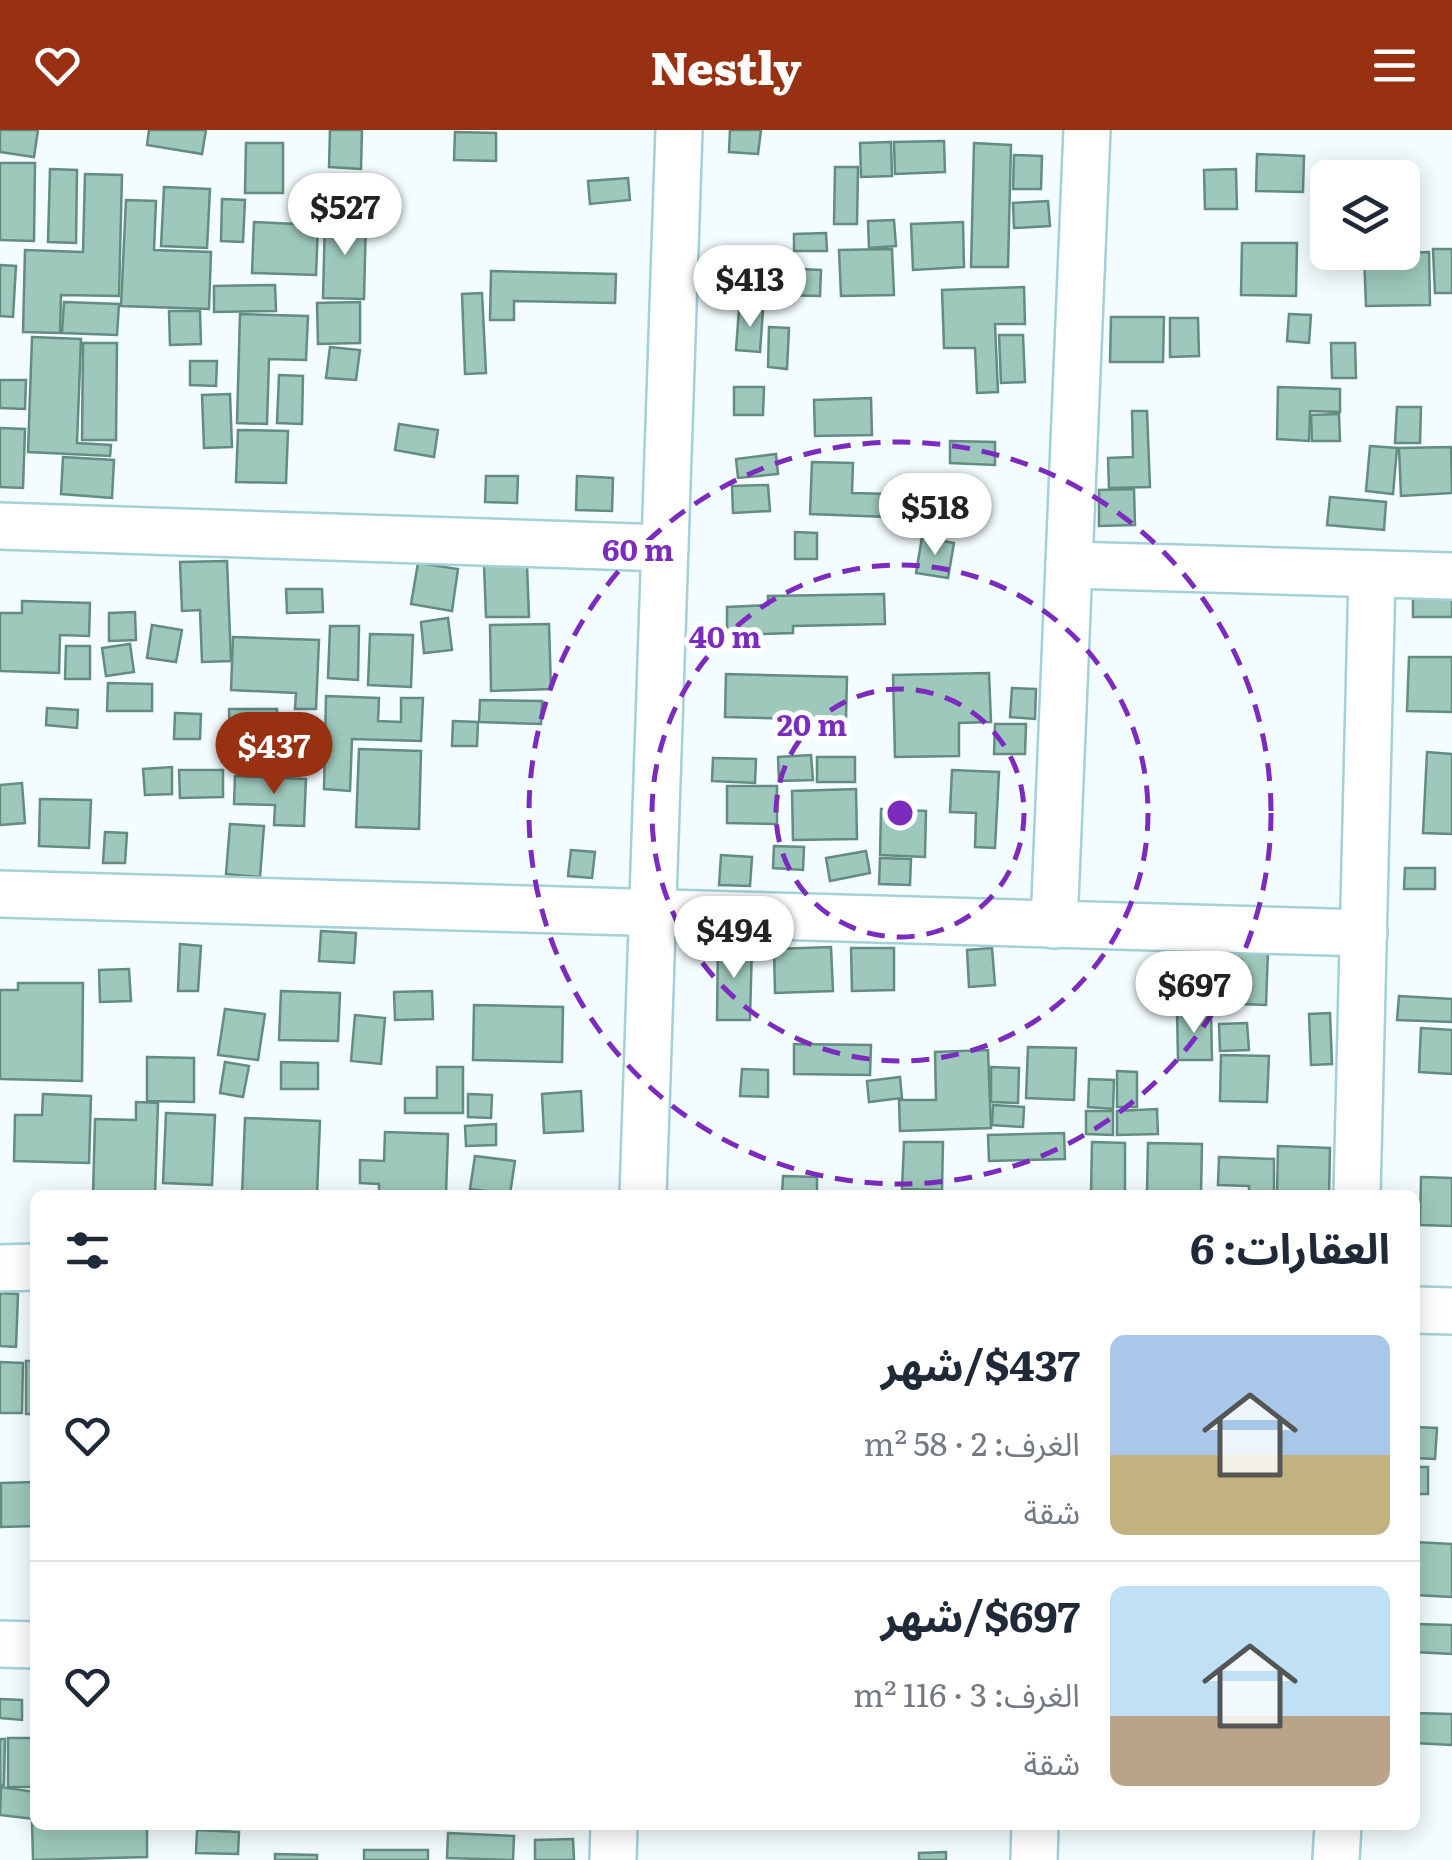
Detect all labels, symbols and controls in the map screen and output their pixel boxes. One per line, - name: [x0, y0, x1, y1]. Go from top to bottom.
- text: Nestly: [650, 32, 802, 99]
- icon: heart: [30, 38, 85, 93]
- icon: menu: [1367, 38, 1422, 93]
- map controls: [1310, 160, 1420, 270]
- button: layers: [1310, 160, 1420, 270]
- pin: $527: [286, 173, 404, 258]
- text: $527: [310, 181, 380, 229]
- pin: $413: [691, 245, 809, 330]
- text: $413: [715, 253, 785, 301]
- pin: $518: [876, 473, 994, 558]
- text: $518: [901, 481, 969, 529]
- text: 60 m: [602, 526, 674, 570]
- text: 40 m: [689, 613, 761, 657]
- text: 20 m: [777, 701, 847, 745]
- pin: $437: [215, 712, 333, 797]
- text: $437: [238, 720, 310, 768]
- centre of rings: [882, 795, 918, 831]
- pin: $494: [675, 896, 793, 981]
- text: $494: [696, 904, 772, 952]
- pin: $697: [1135, 951, 1253, 1036]
- text: $697: [1157, 959, 1231, 1007]
- text: العقارات: 6: [1190, 1215, 1390, 1277]
- icon: filters: [60, 1223, 115, 1278]
- text: $437/شهر: [881, 1332, 1080, 1394]
- icon: home: [1190, 1375, 1310, 1495]
- icon: heart: [60, 1408, 115, 1463]
- text: الغرف: 2 · 58 m²: [863, 1418, 1080, 1466]
- text: شقة: [1024, 1486, 1080, 1534]
- text: $697/شهر: [881, 1583, 1080, 1645]
- icon: home: [1190, 1626, 1310, 1746]
- icon: heart: [60, 1659, 115, 1714]
- text: الغرف: 3 · 116 m²: [853, 1669, 1080, 1717]
- text: شقة: [1024, 1737, 1080, 1785]

